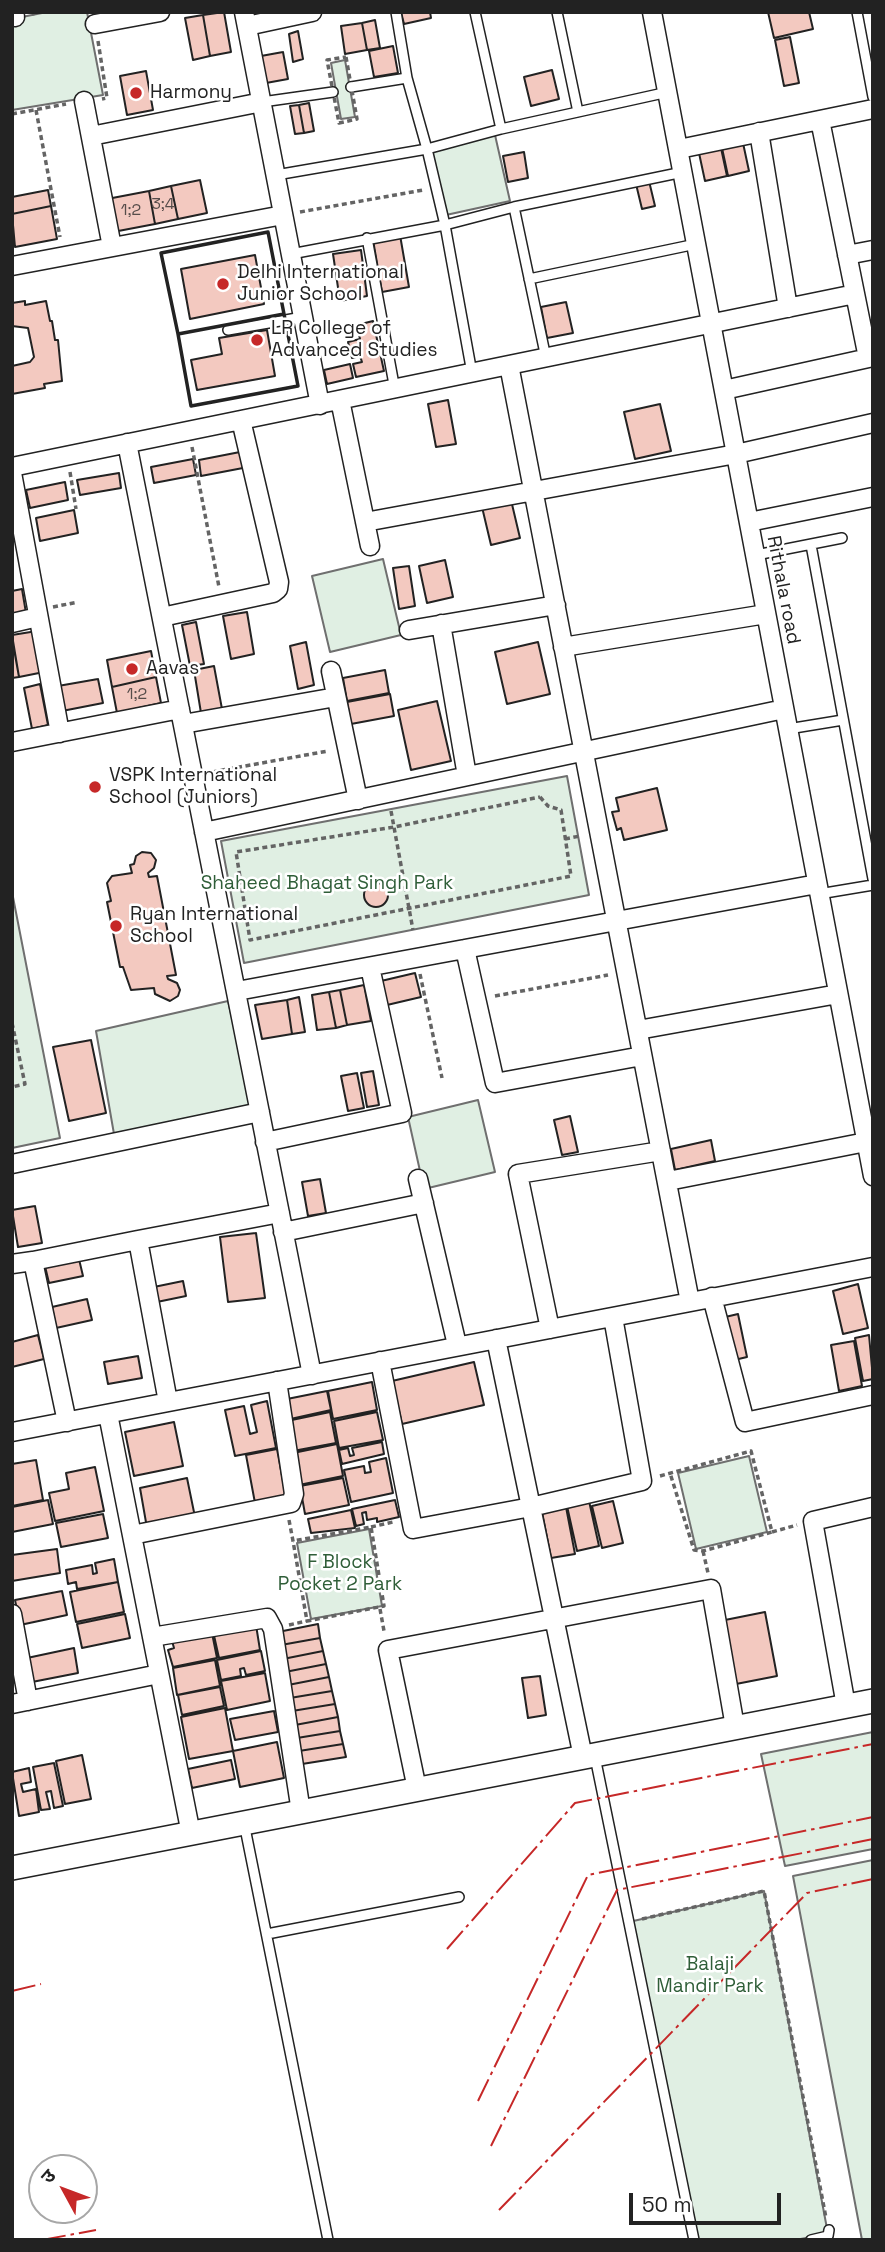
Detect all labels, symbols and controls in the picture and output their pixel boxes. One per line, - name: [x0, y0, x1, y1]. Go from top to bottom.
- place label: Harmony: [150, 82, 232, 104]
- marker: Harmony: [128, 85, 144, 101]
- house number: 3;4: [151, 195, 175, 215]
- house number: 1;2: [121, 201, 141, 221]
- place label: Delhi International Junior School: [237, 262, 404, 306]
- marker: Delhi International Junior School: [215, 276, 231, 292]
- place label: LR College of Advanced Studies: [271, 318, 438, 362]
- marker: LR College of Advanced Studies: [249, 332, 265, 348]
- street label: Rithala road: [761, 534, 805, 646]
- place label: Aavas: [146, 658, 199, 680]
- marker: Aavas: [124, 661, 140, 677]
- house number: 1;2: [127, 685, 147, 705]
- place label: VSPK International School (Juniors): [109, 765, 277, 809]
- marker: VSPK International School (Juniors): [87, 779, 103, 795]
- park label: Shaheed Bhagat Singh Park: [201, 873, 453, 895]
- place label: Ryan International School: [130, 904, 298, 948]
- marker: Ryan International School: [108, 918, 124, 934]
- park label: F Block Pocket 2 Park: [278, 1552, 402, 1596]
- park label: Balaji Mandir Park: [656, 1954, 764, 1998]
- north arrow: [28, 2154, 98, 2224]
- text: उ: [35, 2164, 61, 2189]
- scale bar: [633, 2178, 785, 2222]
- text: 50 m: [642, 2191, 692, 2218]

